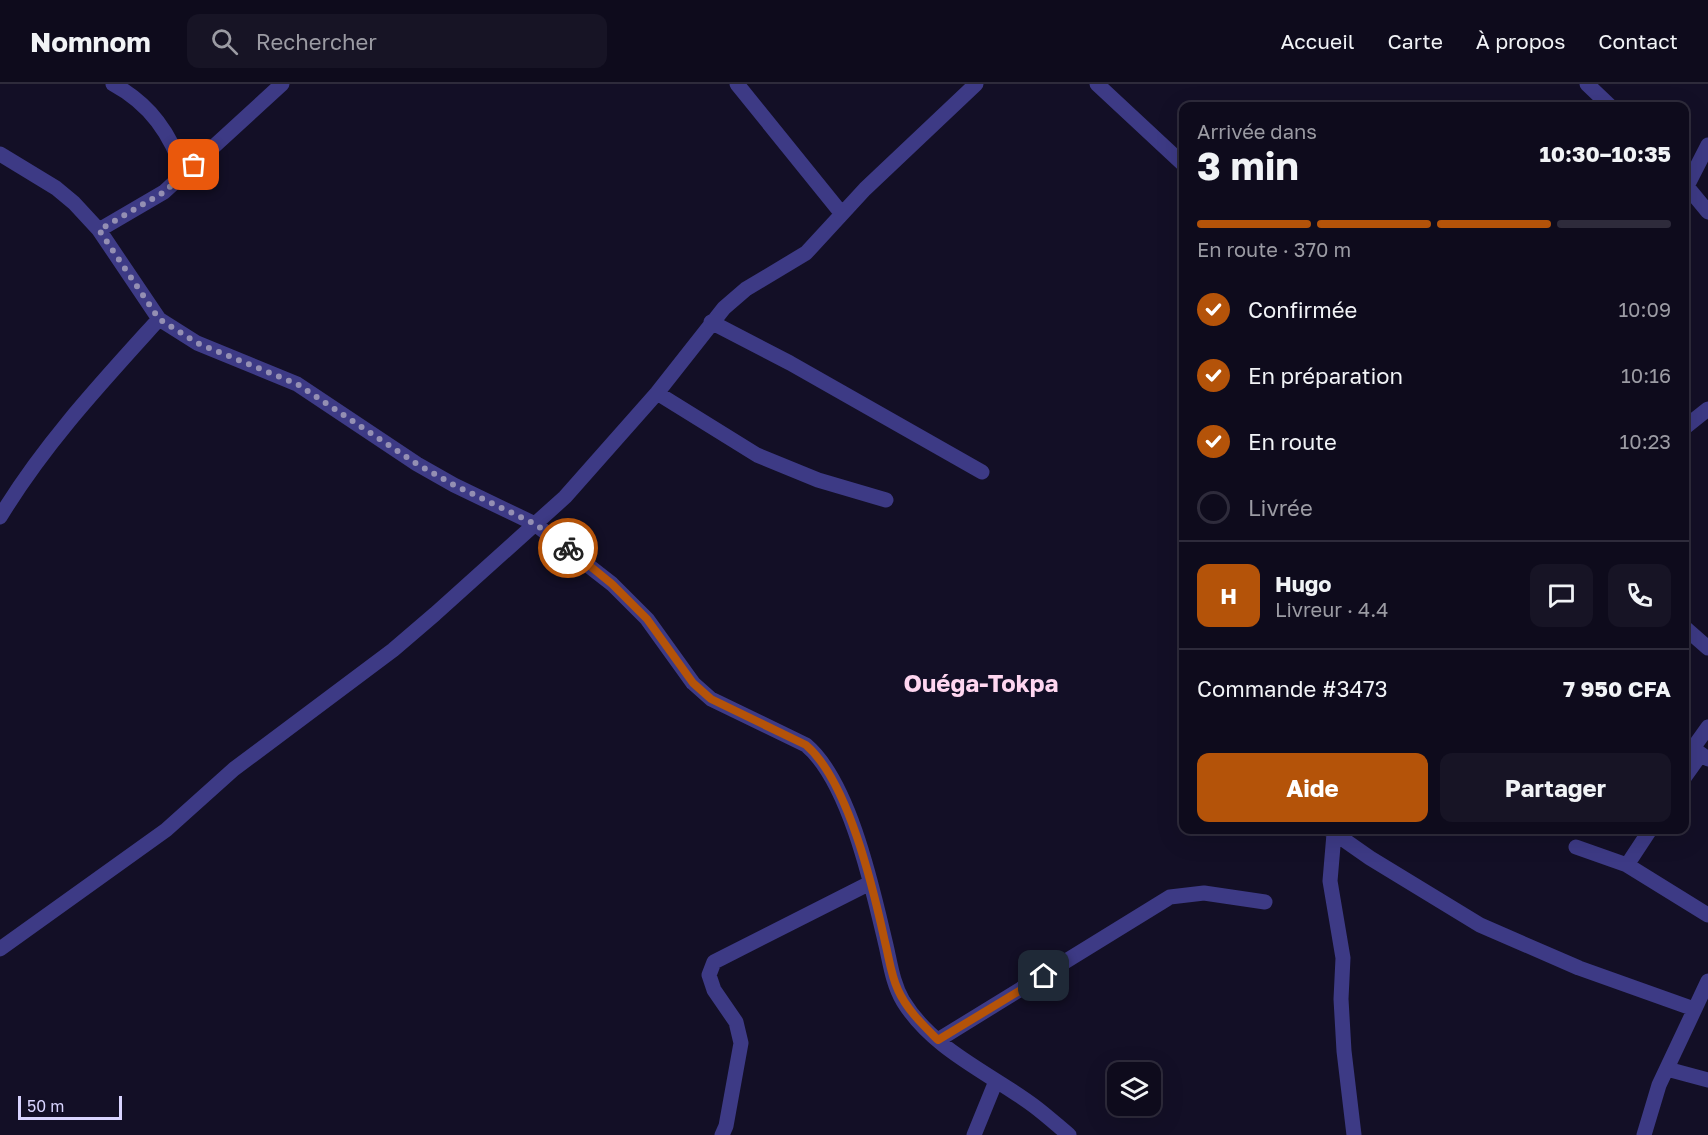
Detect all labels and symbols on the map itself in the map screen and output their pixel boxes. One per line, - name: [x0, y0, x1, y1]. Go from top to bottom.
- pin: [168, 139, 219, 190]
- courier: [538, 518, 598, 578]
- district label: Ouéga-Tokpa: [904, 668, 1058, 697]
- pin: [1018, 950, 1069, 1001]
- scale bar: [18, 1093, 122, 1120]

